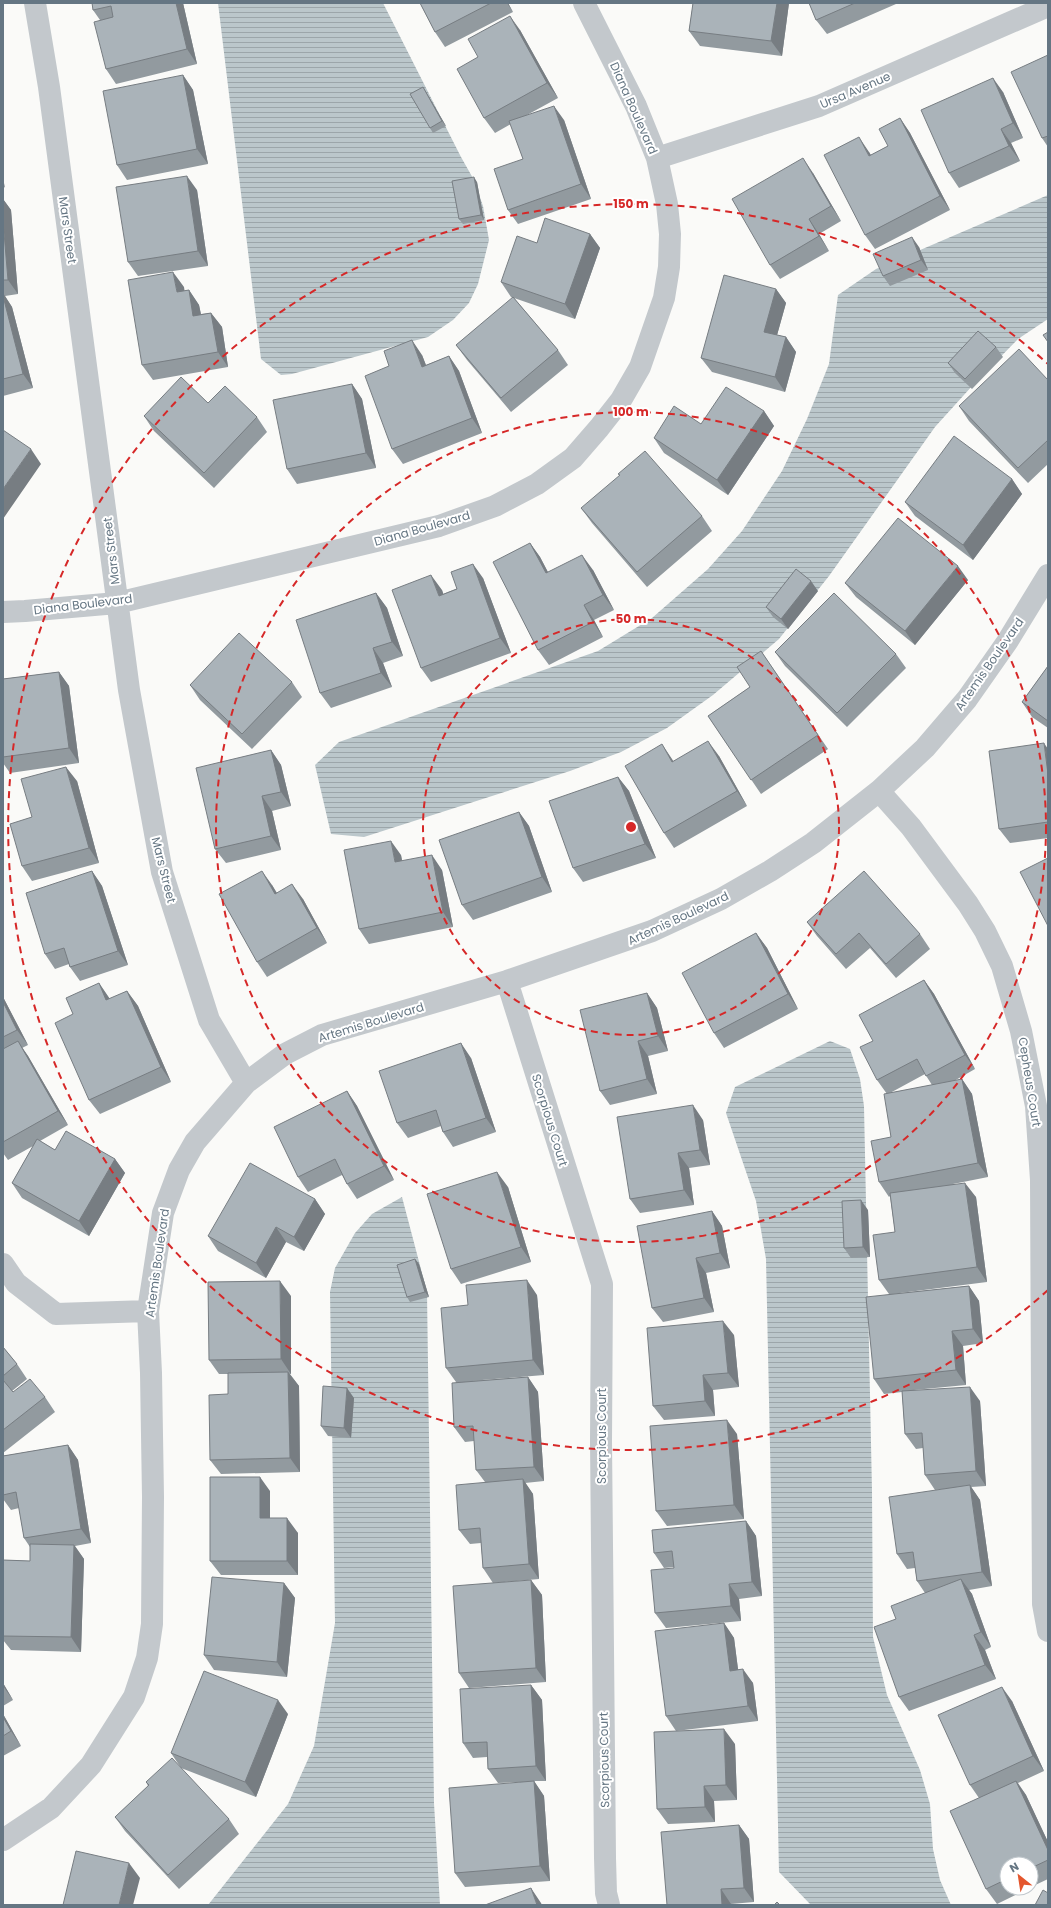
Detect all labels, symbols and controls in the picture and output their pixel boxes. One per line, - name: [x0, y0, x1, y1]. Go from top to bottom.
- street label: Diana Boulevard: [606, 59, 662, 157]
- street label: Ursa Avenue: [817, 67, 893, 113]
- street label: Mars Street: [55, 195, 81, 265]
- text: 150 m: [613, 195, 649, 212]
- text: 100 m: [613, 403, 649, 420]
- street label: Diana Boulevard: [372, 506, 472, 550]
- street label: Mars Street: [98, 516, 124, 586]
- street label: Diana Boulevard: [33, 590, 133, 618]
- text: 50 m: [616, 610, 647, 627]
- street label: Artemis Boulevard: [951, 614, 1027, 714]
- centre of rings: [624, 820, 638, 834]
- street label: Mars Street: [148, 835, 180, 905]
- street label: Artemis Boulevard: [625, 887, 731, 949]
- street label: Artemis Boulevard: [316, 998, 426, 1046]
- street label: Cepheus Court: [1015, 1036, 1045, 1128]
- street label: Scorpious Court: [528, 1072, 572, 1168]
- street label: Artemis Boulevard: [141, 1207, 173, 1319]
- street label: Scorpious Court: [593, 1388, 610, 1484]
- street label: Scorpious Court: [595, 1712, 613, 1808]
- north arrow: [999, 1856, 1039, 1896]
- text: N: [1006, 1858, 1022, 1876]

